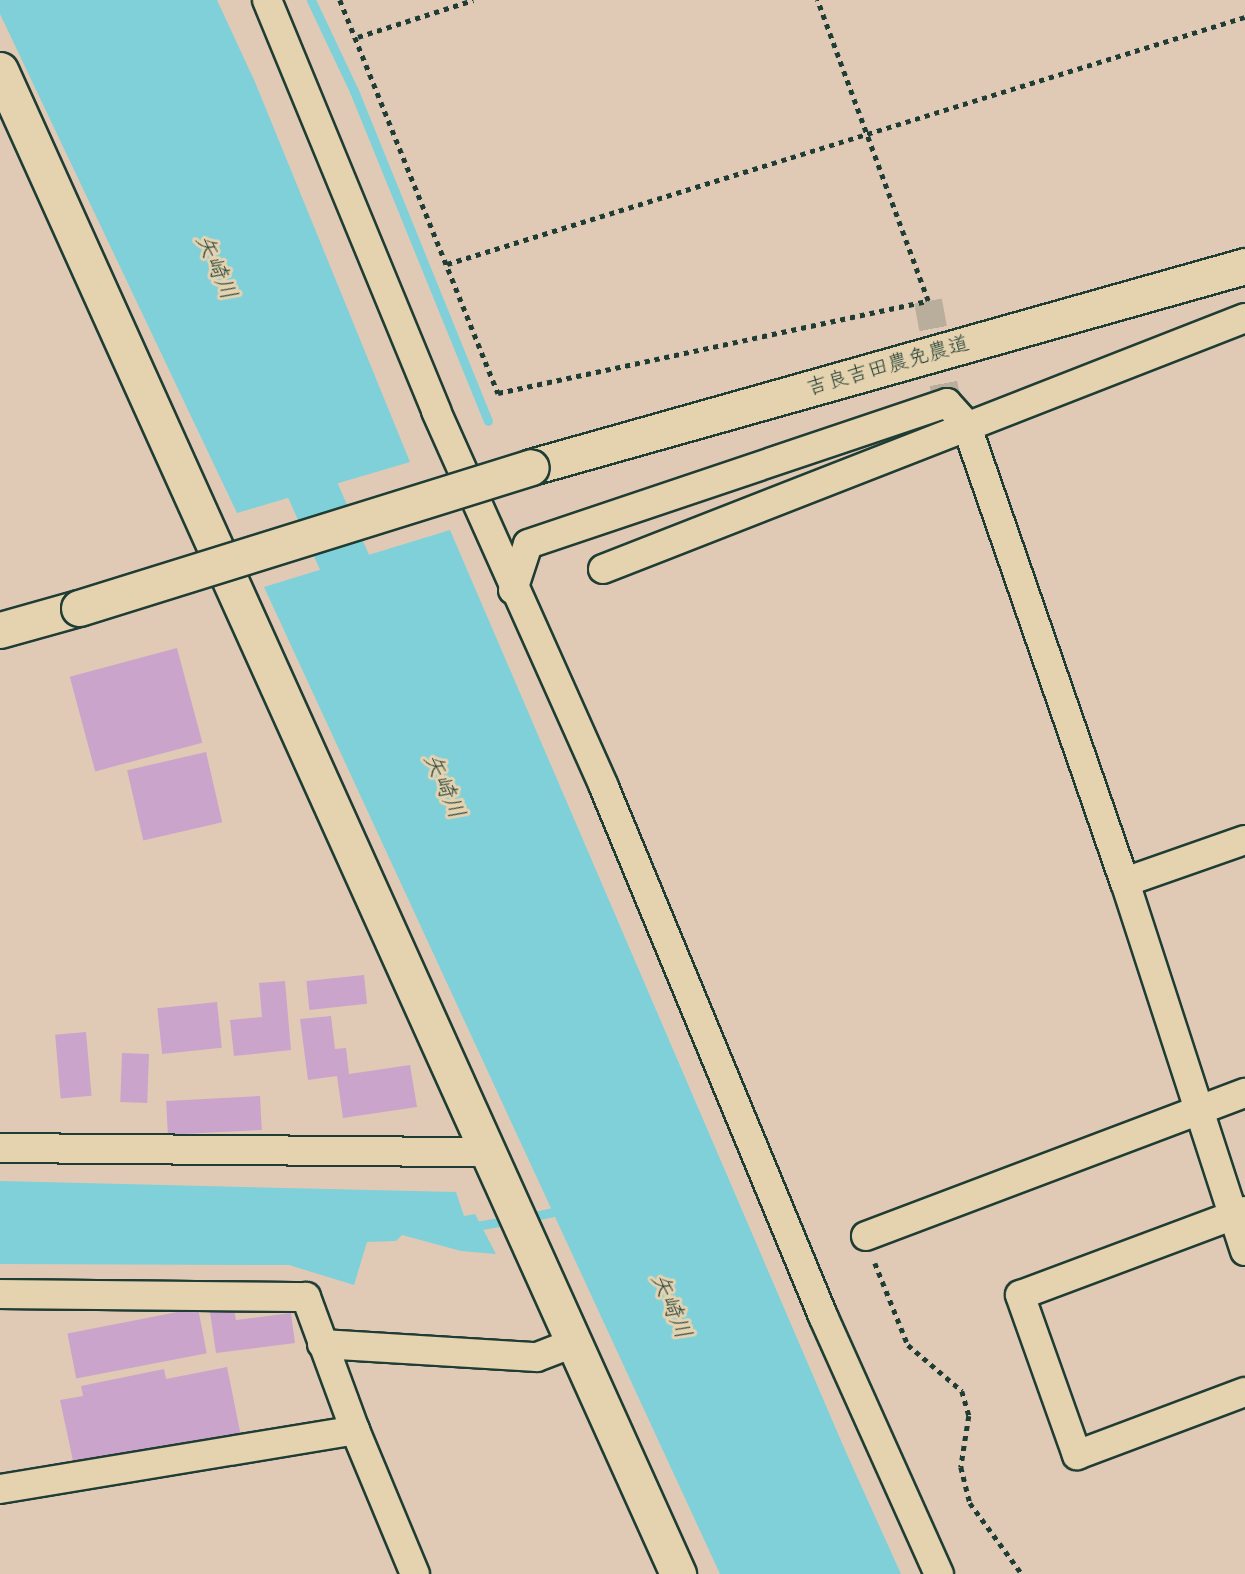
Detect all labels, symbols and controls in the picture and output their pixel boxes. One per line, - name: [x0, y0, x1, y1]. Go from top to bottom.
- water label: 矢崎川: [189, 230, 243, 304]
- street label: 吉良吉田農免農道: [804, 331, 972, 401]
- water label: 矢崎川: [417, 749, 471, 823]
- water label: 矢崎川: [645, 1269, 697, 1343]

